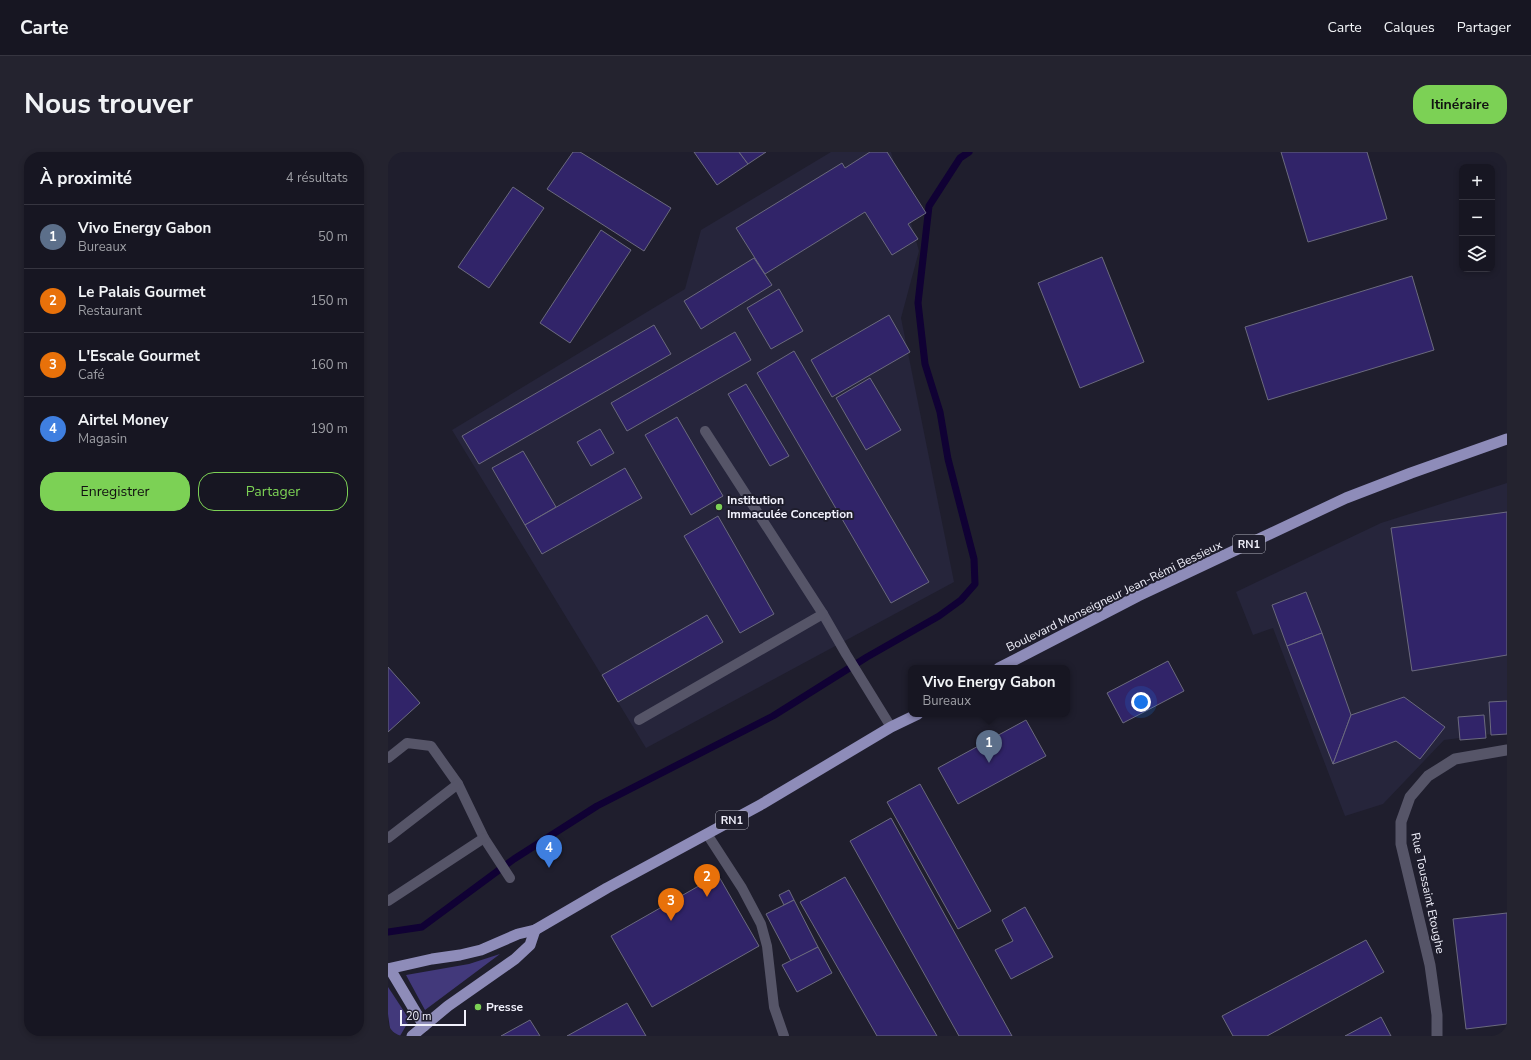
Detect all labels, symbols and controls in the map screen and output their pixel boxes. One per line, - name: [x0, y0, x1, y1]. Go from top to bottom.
- text: Carte: [20, 15, 68, 41]
- text: Carte: [1328, 18, 1362, 37]
- text: Calques: [1384, 18, 1435, 37]
- text: Partager: [1457, 18, 1511, 37]
- text: Nous trouver: [24, 85, 193, 123]
- button: Itinéraire: [1413, 85, 1507, 124]
- map controls: [1459, 164, 1495, 272]
- button: +: [1459, 164, 1495, 200]
- text: À proximité: [40, 167, 132, 190]
- text: 4 résultats: [286, 169, 348, 187]
- button: −: [1459, 200, 1495, 236]
- text: Vivo Energy Gabon: [78, 218, 211, 238]
- text: 1: [49, 228, 57, 246]
- text: 50 m: [318, 228, 348, 246]
- button: layers: [1459, 236, 1495, 272]
- text: Bureaux: [78, 238, 127, 256]
- text: Le Palais Gourmet: [78, 282, 206, 302]
- text: 2: [49, 292, 57, 310]
- text: 150 m: [310, 292, 348, 310]
- text: Restaurant: [78, 302, 142, 320]
- text: L'Escale Gourmet: [78, 346, 200, 366]
- text: 3: [49, 356, 57, 374]
- text: 160 m: [310, 356, 348, 374]
- text: Café: [78, 366, 105, 384]
- text: Airtel Money: [78, 410, 168, 430]
- text: 4: [49, 420, 57, 438]
- text: 190 m: [310, 420, 348, 438]
- text: Magasin: [78, 430, 127, 448]
- button: Enregistrer: [40, 472, 190, 511]
- button: Partager: [198, 472, 348, 511]
- place label: Institution Immaculée Conception: [727, 492, 853, 522]
- marker: Institution Immaculée Conception: [714, 502, 724, 512]
- road number: RN1: [1233, 535, 1265, 553]
- street label: Boulevard Monseigneur Jean-Rémi Bessieux: [1003, 536, 1225, 655]
- popup: [908, 665, 1070, 717]
- text: Vivo Energy Gabon: [922, 672, 1056, 692]
- text: Bureaux: [922, 692, 971, 710]
- your location: [1131, 692, 1151, 712]
- pin: 1: [976, 730, 1002, 763]
- road number: RN1: [716, 811, 748, 829]
- street label: Rue Toussaint Etoughe: [1407, 831, 1449, 955]
- pin: 4: [536, 835, 562, 868]
- pin: 2: [694, 864, 720, 897]
- pin: 3: [658, 888, 684, 921]
- place label: Presse: [486, 999, 524, 1015]
- marker: Presse: [473, 1002, 483, 1012]
- scale bar: [400, 1008, 466, 1027]
- text: 20 m: [406, 1009, 431, 1024]

